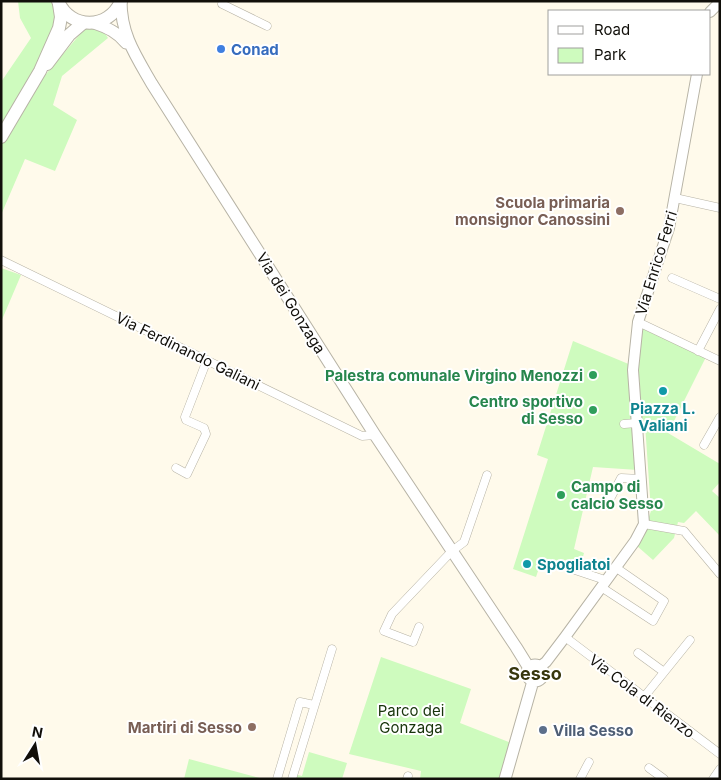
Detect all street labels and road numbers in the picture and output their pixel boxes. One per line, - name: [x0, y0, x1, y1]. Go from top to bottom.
- street label: Via Enrico Ferri: [631, 208, 681, 318]
- street label: Via dei Gonzaga: [252, 249, 330, 357]
- street label: Via Ferdinando Galiani: [113, 308, 263, 394]
- street label: Via Cola di Rienzo: [585, 650, 699, 742]

